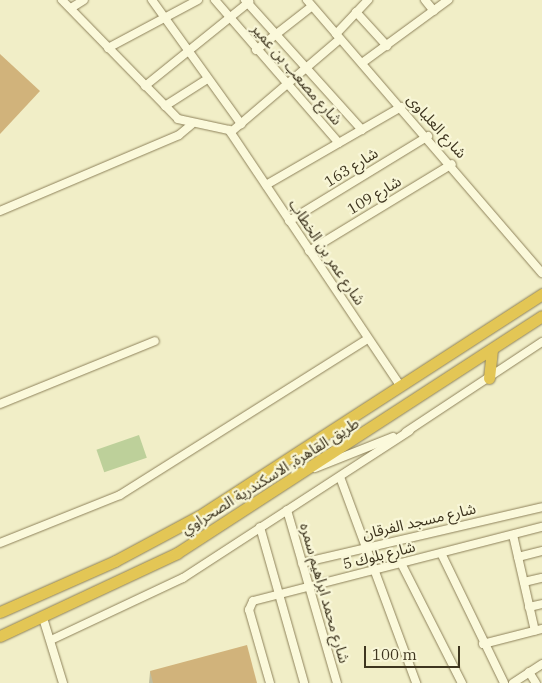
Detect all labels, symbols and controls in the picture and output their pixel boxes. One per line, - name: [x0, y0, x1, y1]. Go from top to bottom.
- street label: شارع مصعب بن عمير: [248, 20, 346, 128]
- street label: شارع العلباوى: [404, 90, 470, 162]
- street label: شارع 163: [321, 144, 381, 190]
- street label: شارع 109: [344, 172, 404, 218]
- street label: شارع عمر بن الخطاب: [285, 196, 369, 308]
- street label: طريق القاهرة, الاسكندرية الصحراوي: [178, 414, 362, 538]
- street label: شارع مسجد الفرقان: [360, 499, 478, 543]
- street label: شارع محمد ابراهيم سمره: [296, 521, 354, 665]
- street label: شارع بلوك 5: [341, 537, 417, 573]
- scale bar: [367, 636, 463, 668]
- text: 100 m: [372, 645, 417, 664]

